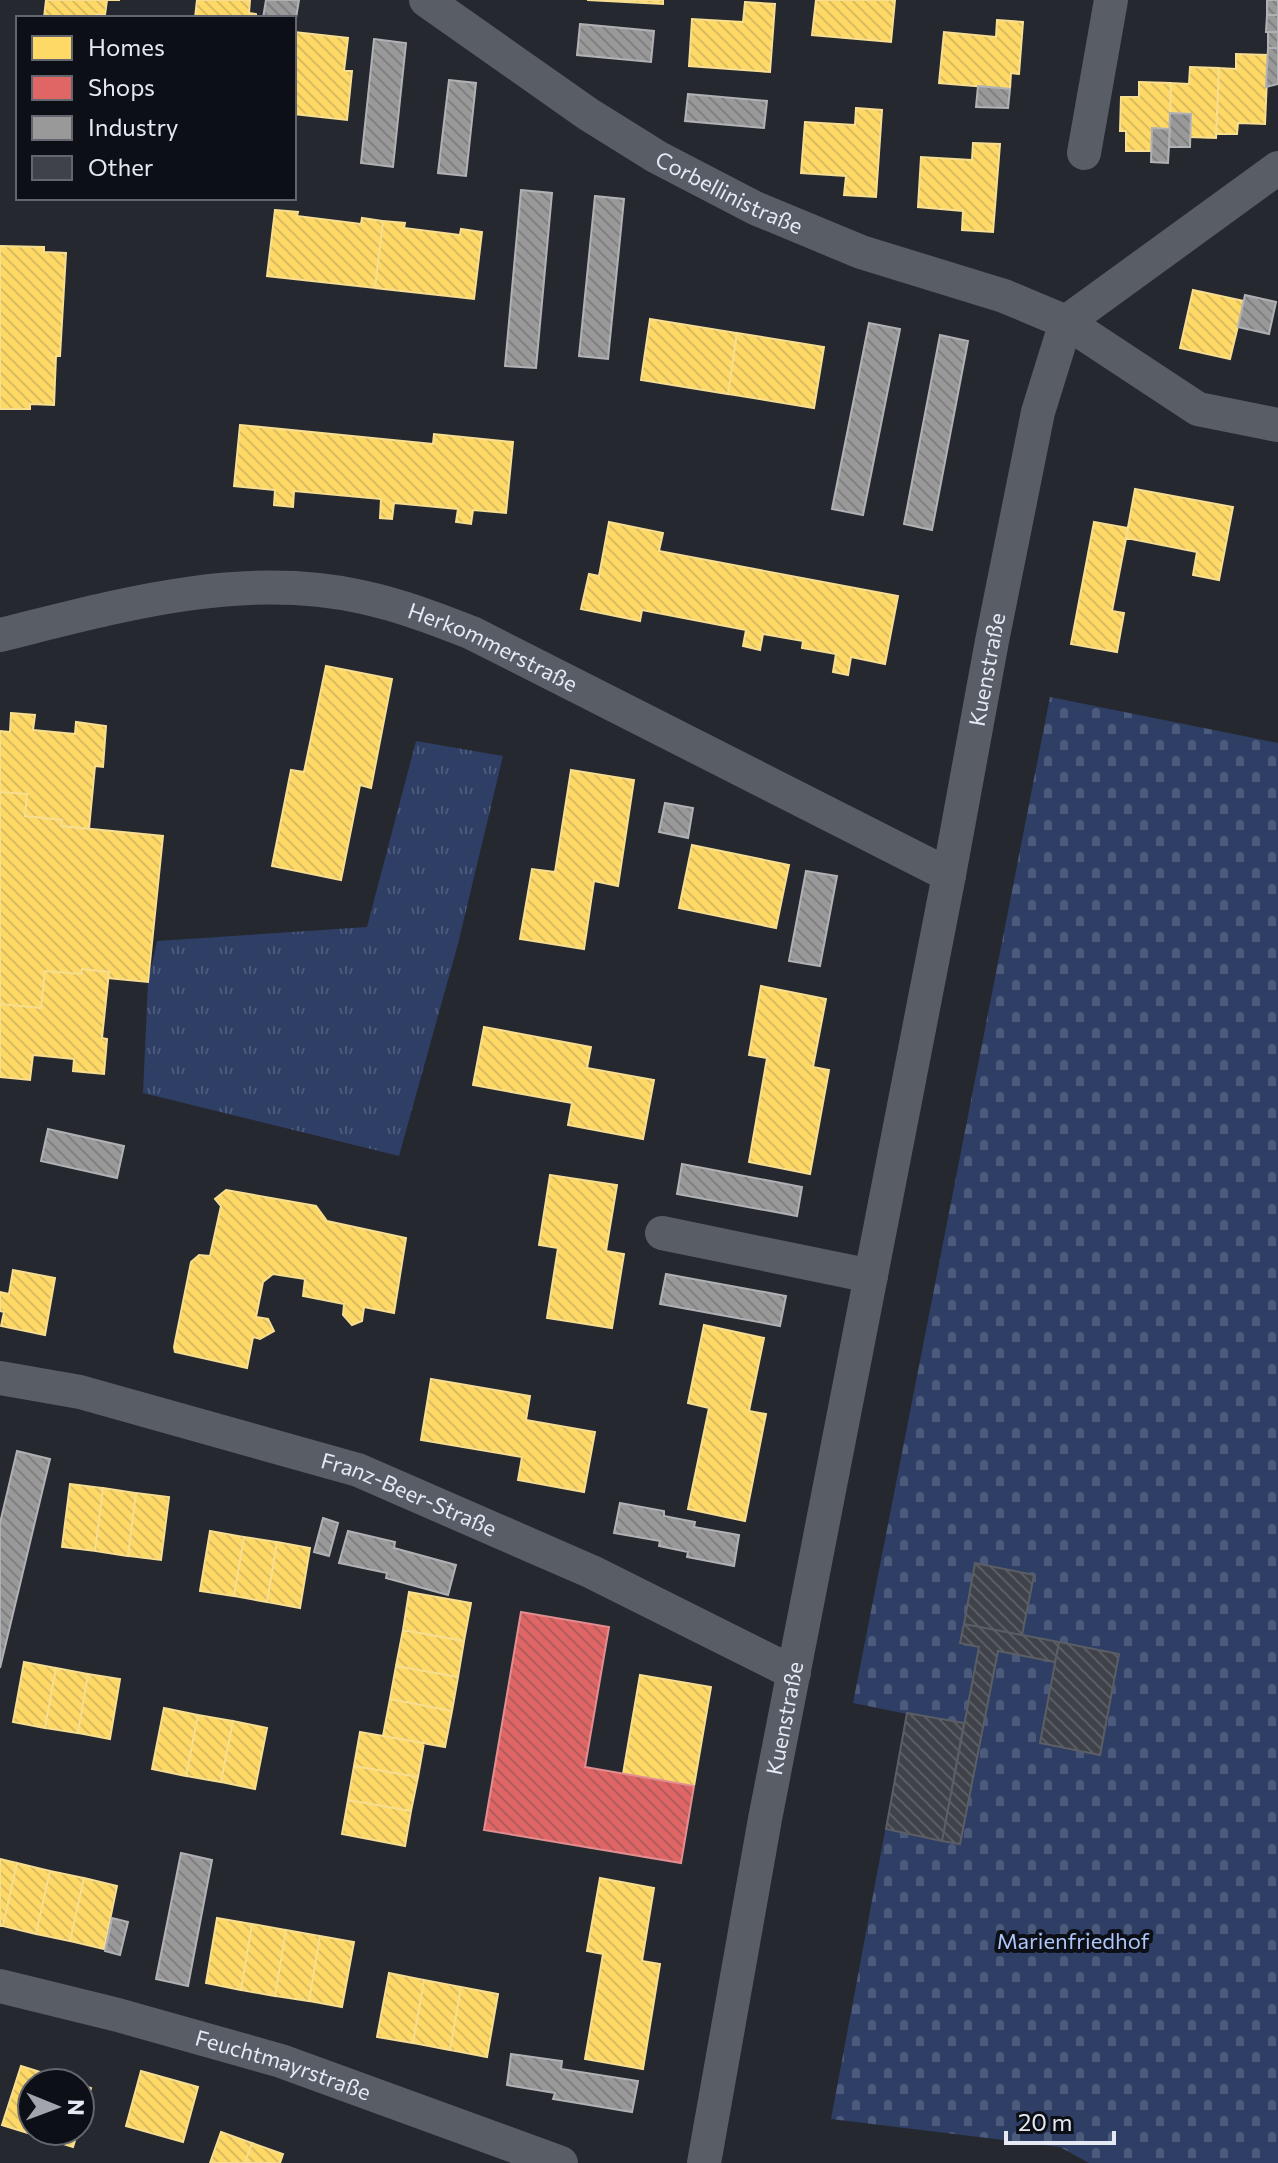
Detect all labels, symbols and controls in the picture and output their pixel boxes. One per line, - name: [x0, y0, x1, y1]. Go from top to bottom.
- legend: [16, 16, 296, 200]
- text: Homes: [88, 32, 165, 61]
- text: Shops: [88, 72, 155, 101]
- text: Industry: [88, 112, 178, 141]
- street label: Corbellinistraße: [651, 145, 807, 239]
- text: Other: [88, 152, 154, 181]
- street label: Herkommerstraße: [405, 596, 582, 697]
- street label: Kuenstraße: [963, 610, 1010, 728]
- street label: Franz-Beer-Straße: [318, 1446, 501, 1542]
- street label: Kuenstraße: [760, 1659, 808, 1777]
- park label: Marienfriedhof: [997, 1927, 1150, 1954]
- street label: Feuchtmayrstraße: [192, 2024, 375, 2106]
- north arrow: [16, 2067, 96, 2147]
- scale bar: [1006, 2095, 1114, 2145]
- text: N: [63, 2099, 90, 2116]
- text: 20 m: [1018, 2107, 1072, 2136]

